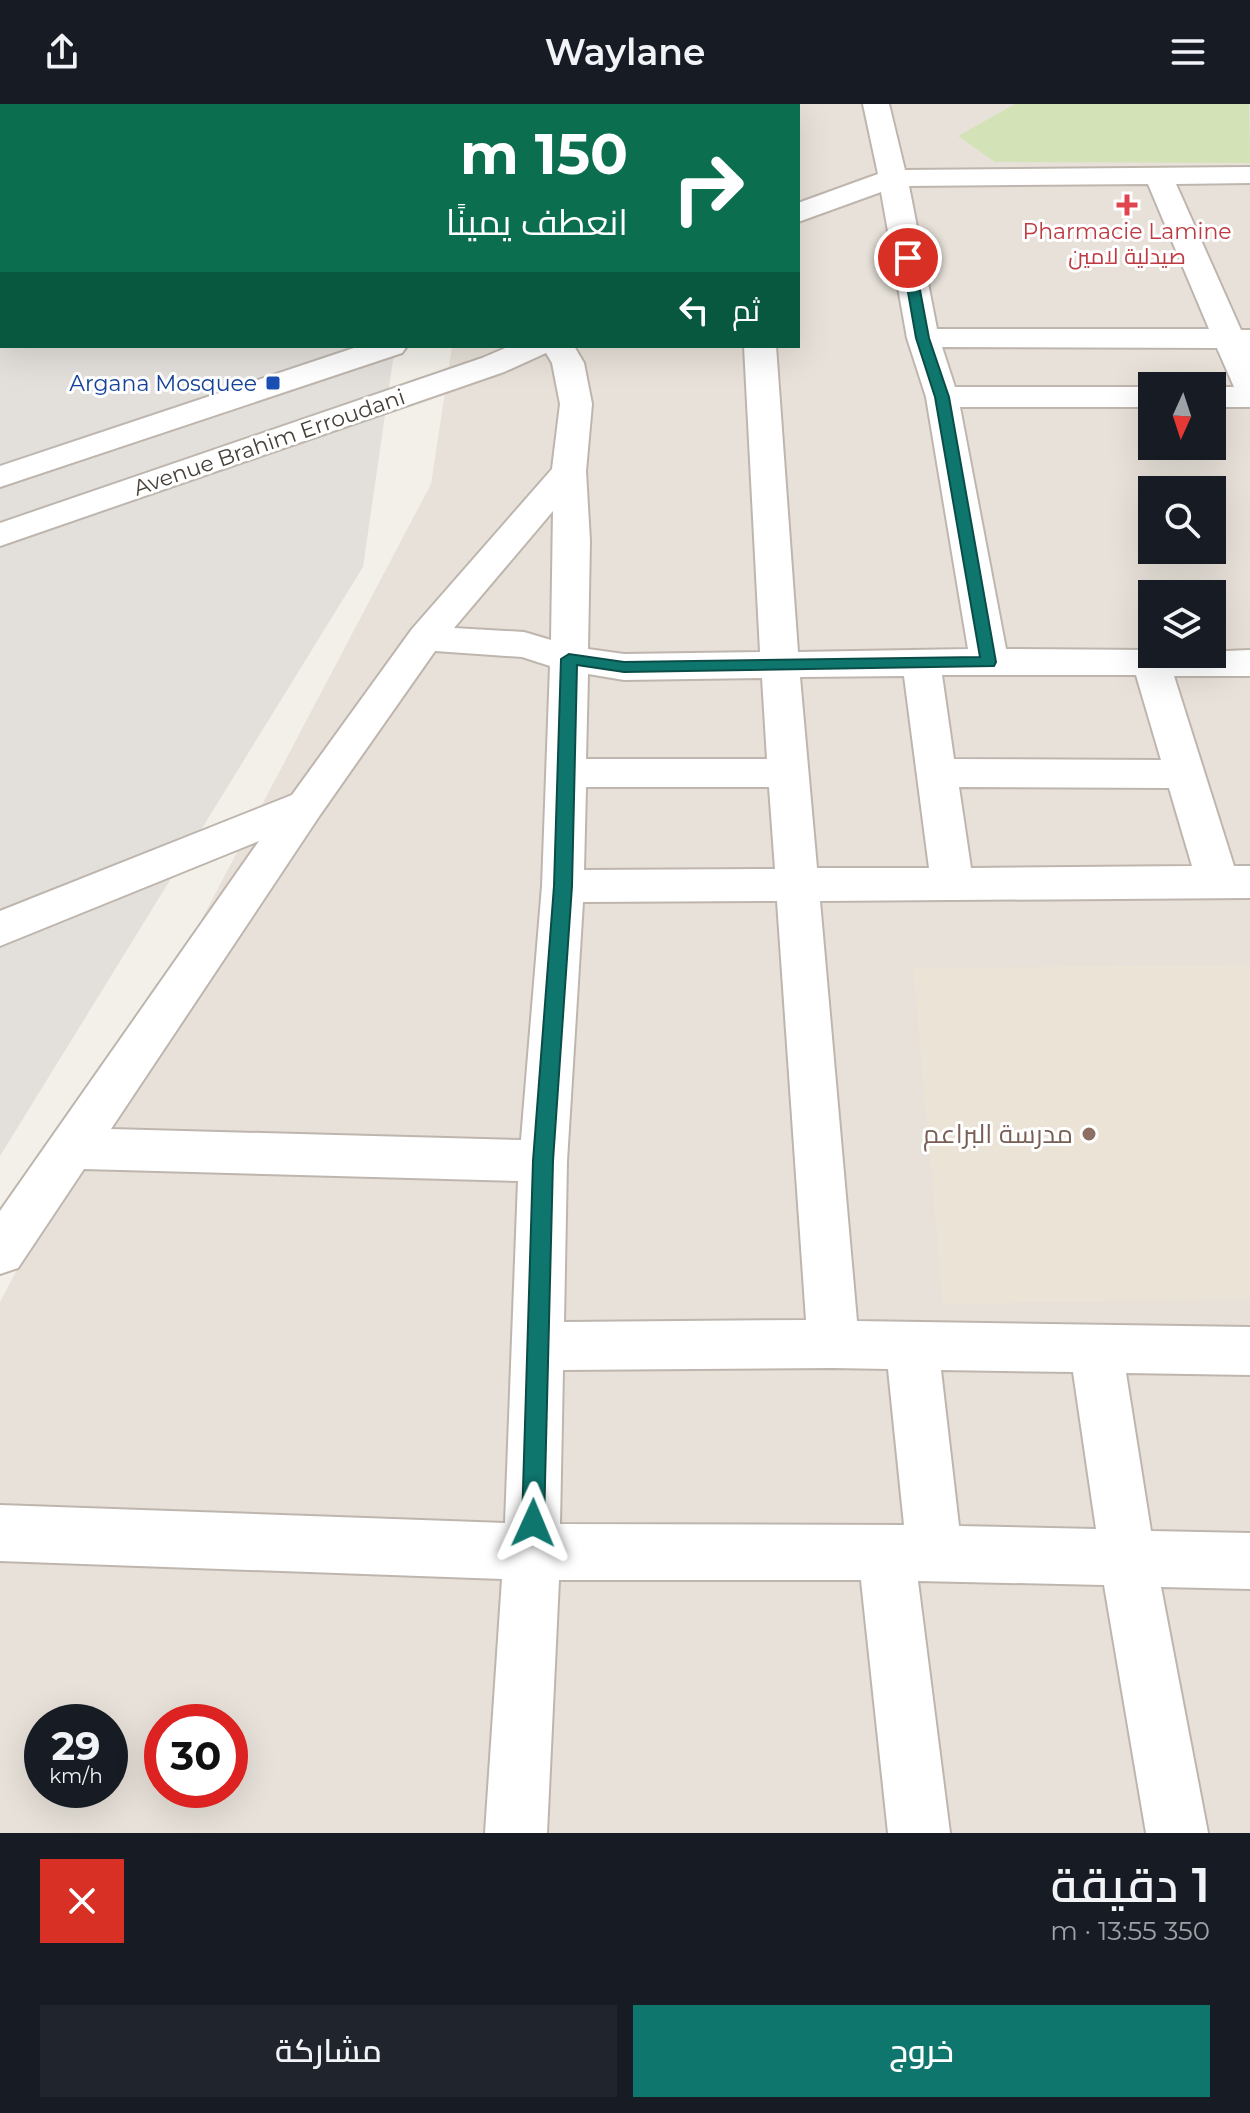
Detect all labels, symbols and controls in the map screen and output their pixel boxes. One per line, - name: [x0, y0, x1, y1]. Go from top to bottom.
- icon: share: [40, 30, 84, 74]
- text: Waylane: [545, 30, 705, 74]
- icon: menu: [1166, 30, 1210, 74]
- text: 150 m: [460, 120, 628, 188]
- icon: right: [656, 136, 760, 240]
- marker: Pharmacie Lamine صيدلية لامين: [1118, 196, 1136, 214]
- text: انعطف يمينًا: [446, 200, 628, 244]
- place label: Pharmacie Lamine صيدلية لامين: [1022, 218, 1232, 270]
- pin: [874, 224, 942, 292]
- icon: arrive: [886, 236, 930, 280]
- icon: left: [672, 288, 716, 332]
- text: ثم: [732, 292, 760, 329]
- place label: Argana Mosquee: [69, 370, 257, 397]
- north arrow: [1138, 372, 1226, 460]
- map controls: [1138, 372, 1226, 668]
- marker: Argana Mosquee: [264, 374, 282, 392]
- street label: Avenue Brahim Erroudani: [130, 383, 408, 502]
- button: search: [1138, 476, 1226, 564]
- button: layers: [1138, 580, 1226, 668]
- place label: مدرسة البراعم: [923, 1118, 1073, 1152]
- marker: مدرسة البراعم: [1080, 1125, 1098, 1143]
- position arrow: [491, 1481, 575, 1565]
- speed limit sign: 30: [144, 1704, 248, 1808]
- text: 29: [51, 1721, 101, 1770]
- text: km/h: [49, 1764, 103, 1788]
- text: 1 دقيقة: [1051, 1856, 1210, 1914]
- button: close: [40, 1859, 124, 1943]
- text: 350 m · 13:55: [1050, 1915, 1210, 1947]
- button: مشاركة: [40, 2005, 617, 2097]
- button: خروج: [633, 2005, 1210, 2097]

